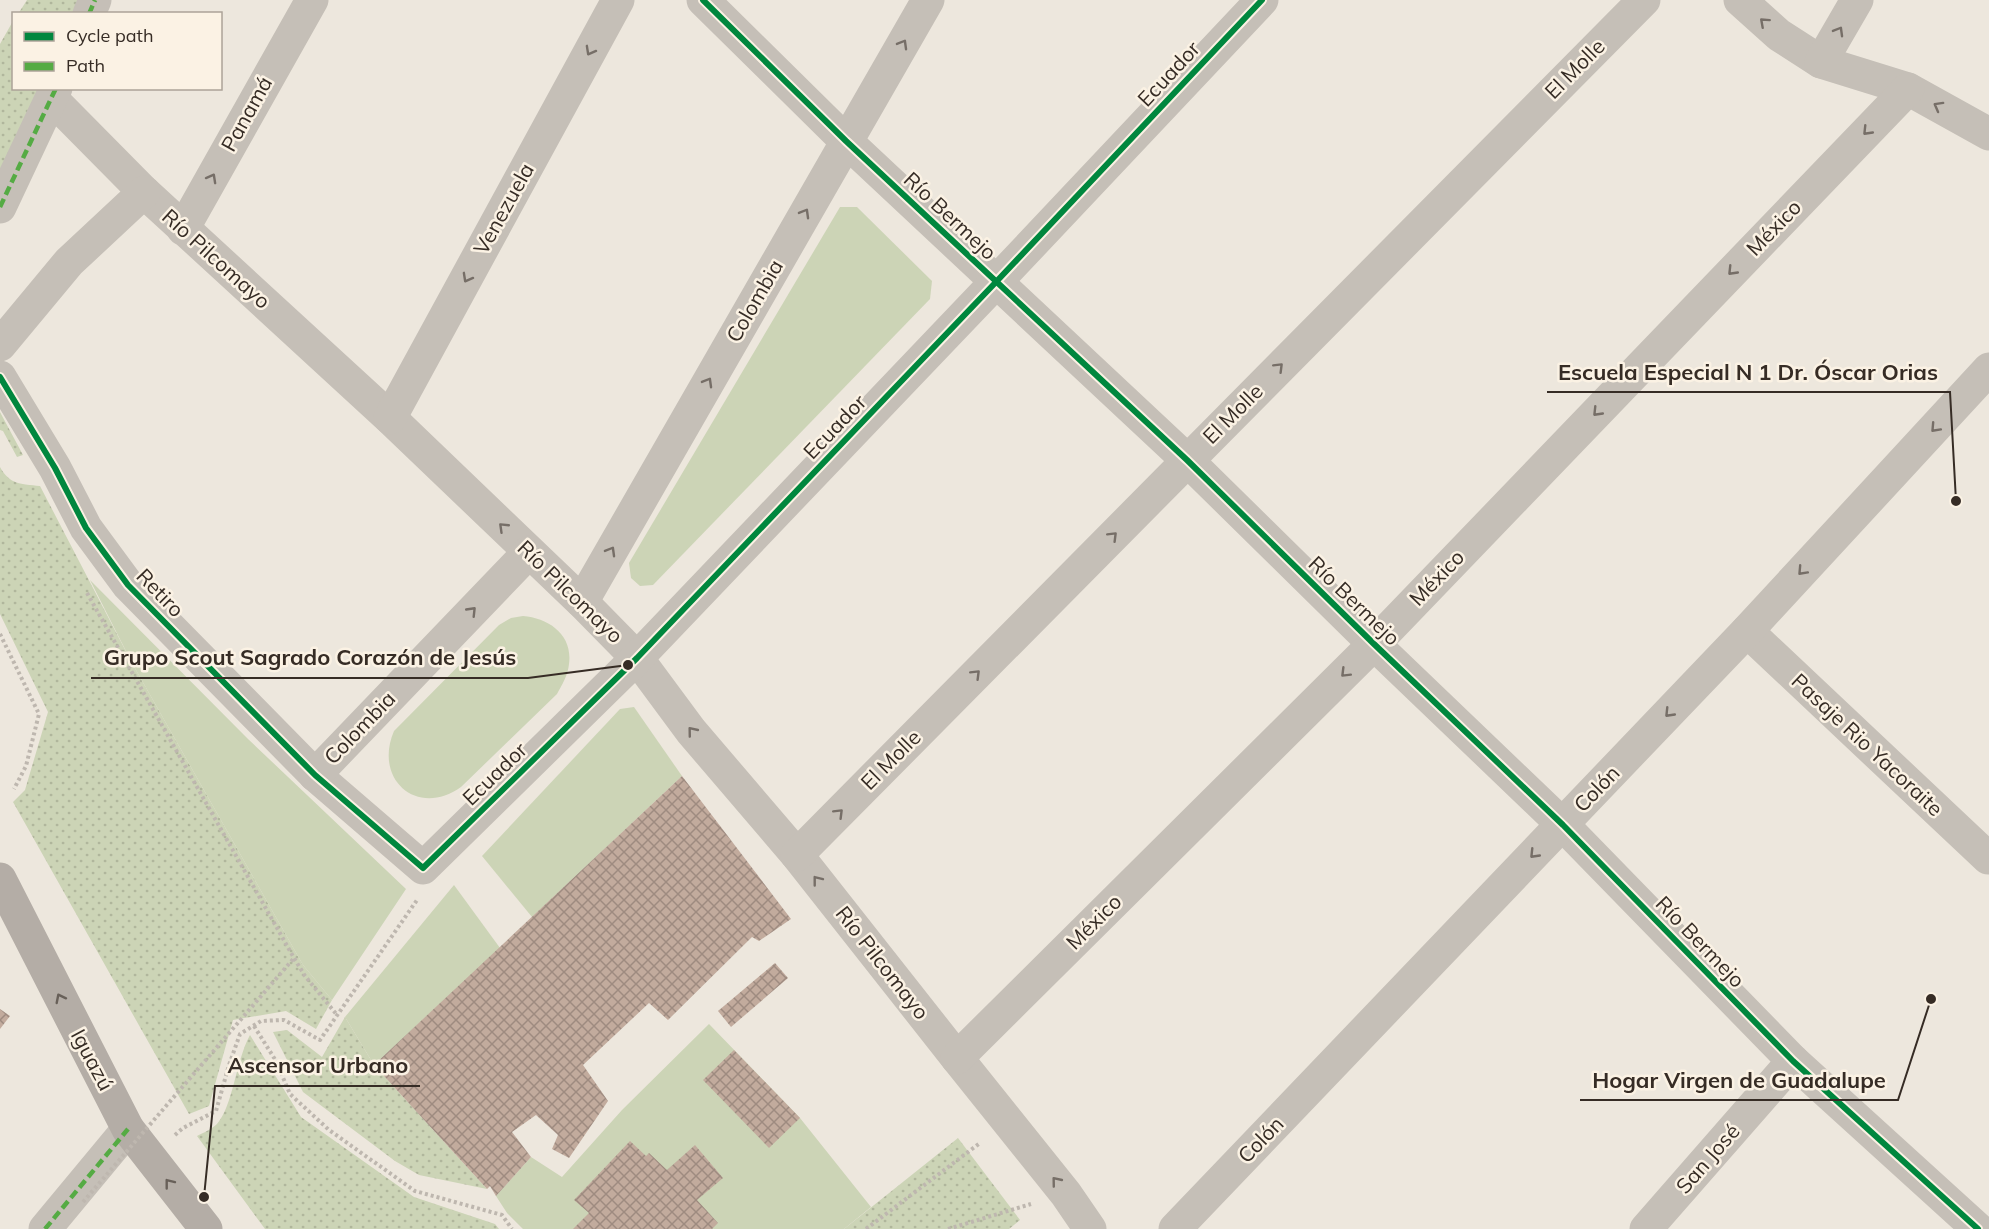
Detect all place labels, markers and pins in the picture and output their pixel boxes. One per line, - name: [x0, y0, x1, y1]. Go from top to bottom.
- callout: Escuela Especial N 1 Dr. Óscar Orias: [1547, 352, 1950, 392]
- callout: Grupo Scout Sagrado Corazón de Jesús: [91, 638, 528, 678]
- callout: Ascensor Urbano: [215, 1046, 420, 1086]
- callout: Hogar Virgen de Guadalupe: [1580, 1060, 1898, 1100]

